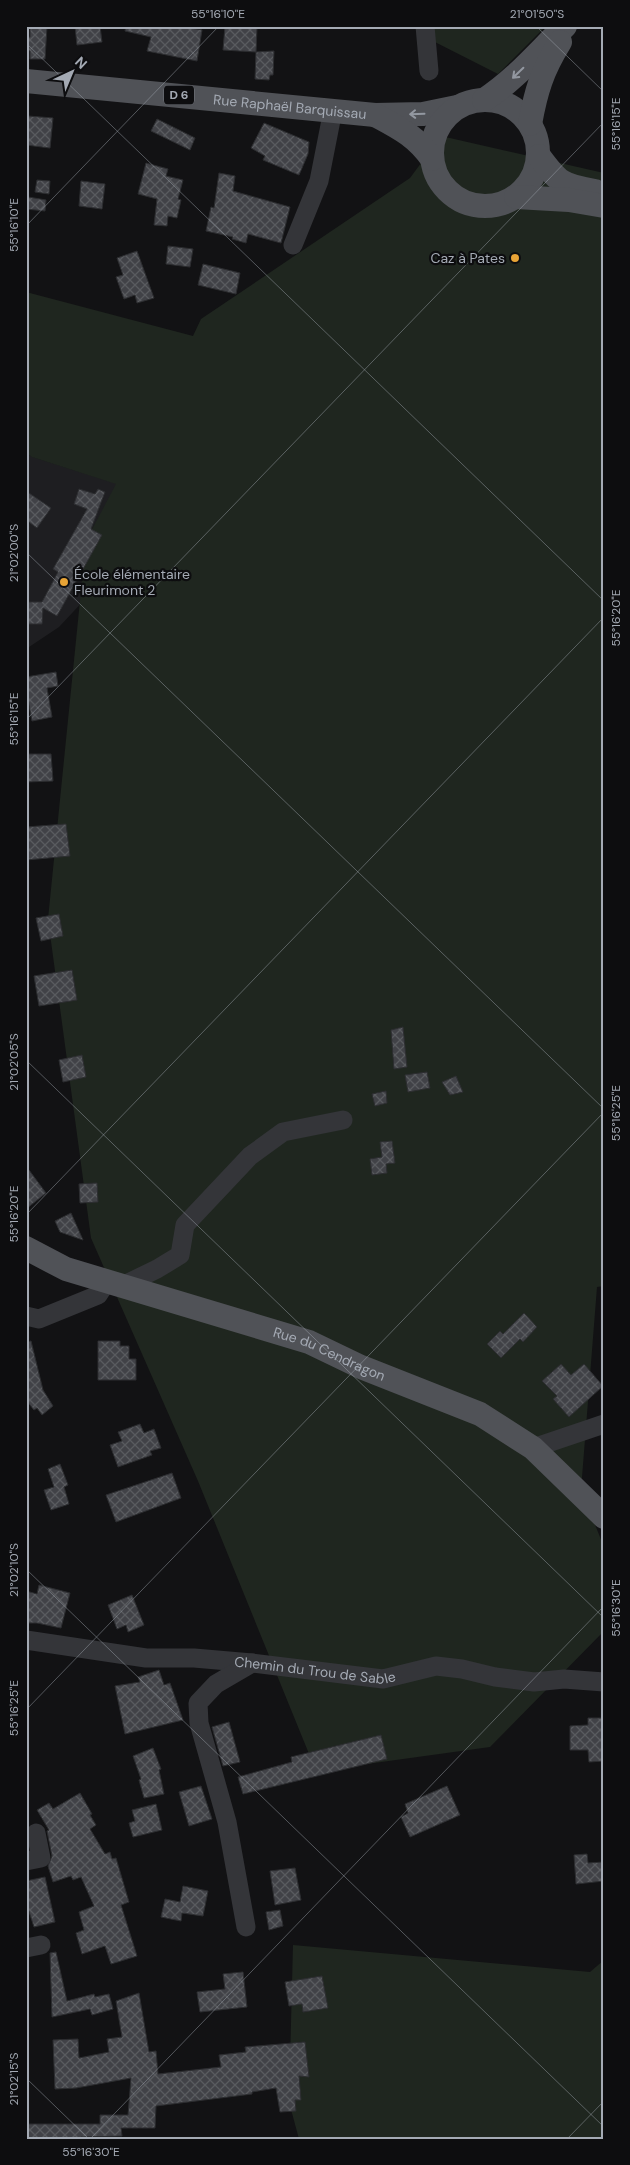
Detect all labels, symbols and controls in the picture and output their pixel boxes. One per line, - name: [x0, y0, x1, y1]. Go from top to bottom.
- text: 55°16'10"E: [191, 6, 245, 22]
- text: 21°01'50"S: [510, 6, 564, 22]
- north arrow: [48, 48, 98, 98]
- text: N: [71, 53, 91, 73]
- one-way arrow: [511, 67, 524, 79]
- road number: D 6: [164, 86, 194, 104]
- street label: Rue Raphaël Barquissau: [212, 90, 367, 123]
- text: 55°16'15"E: [608, 97, 624, 151]
- one-way arrow: [409, 109, 425, 118]
- text: 55°16'10"E: [6, 198, 22, 252]
- place label: Caz à Pates: [430, 249, 505, 267]
- marker: Caz à Pates: [509, 252, 521, 264]
- text: 21°02'00"S: [6, 524, 22, 582]
- place label: École élémentaire Fleurimont 2: [74, 565, 190, 599]
- marker: École élémentaire Fleurimont 2: [58, 576, 70, 588]
- text: 55°16'20"E: [608, 589, 624, 647]
- text: 55°16'15"E: [6, 692, 22, 746]
- text: 21°02'05"S: [6, 1033, 22, 1091]
- text: 55°16'25"E: [608, 1085, 624, 1141]
- text: 55°16'20"E: [6, 1185, 22, 1243]
- street label: Rue du Cendragon: [271, 1323, 388, 1385]
- text: 21°02'10"S: [6, 1543, 22, 1597]
- text: 55°16'30"E: [608, 1579, 624, 1637]
- street label: Chemin du Trou de Sable: [234, 1653, 397, 1688]
- text: 55°16'25"E: [6, 1680, 22, 1736]
- text: 21°02'15"S: [6, 2052, 22, 2106]
- text: 55°16'30"E: [62, 2144, 120, 2160]

